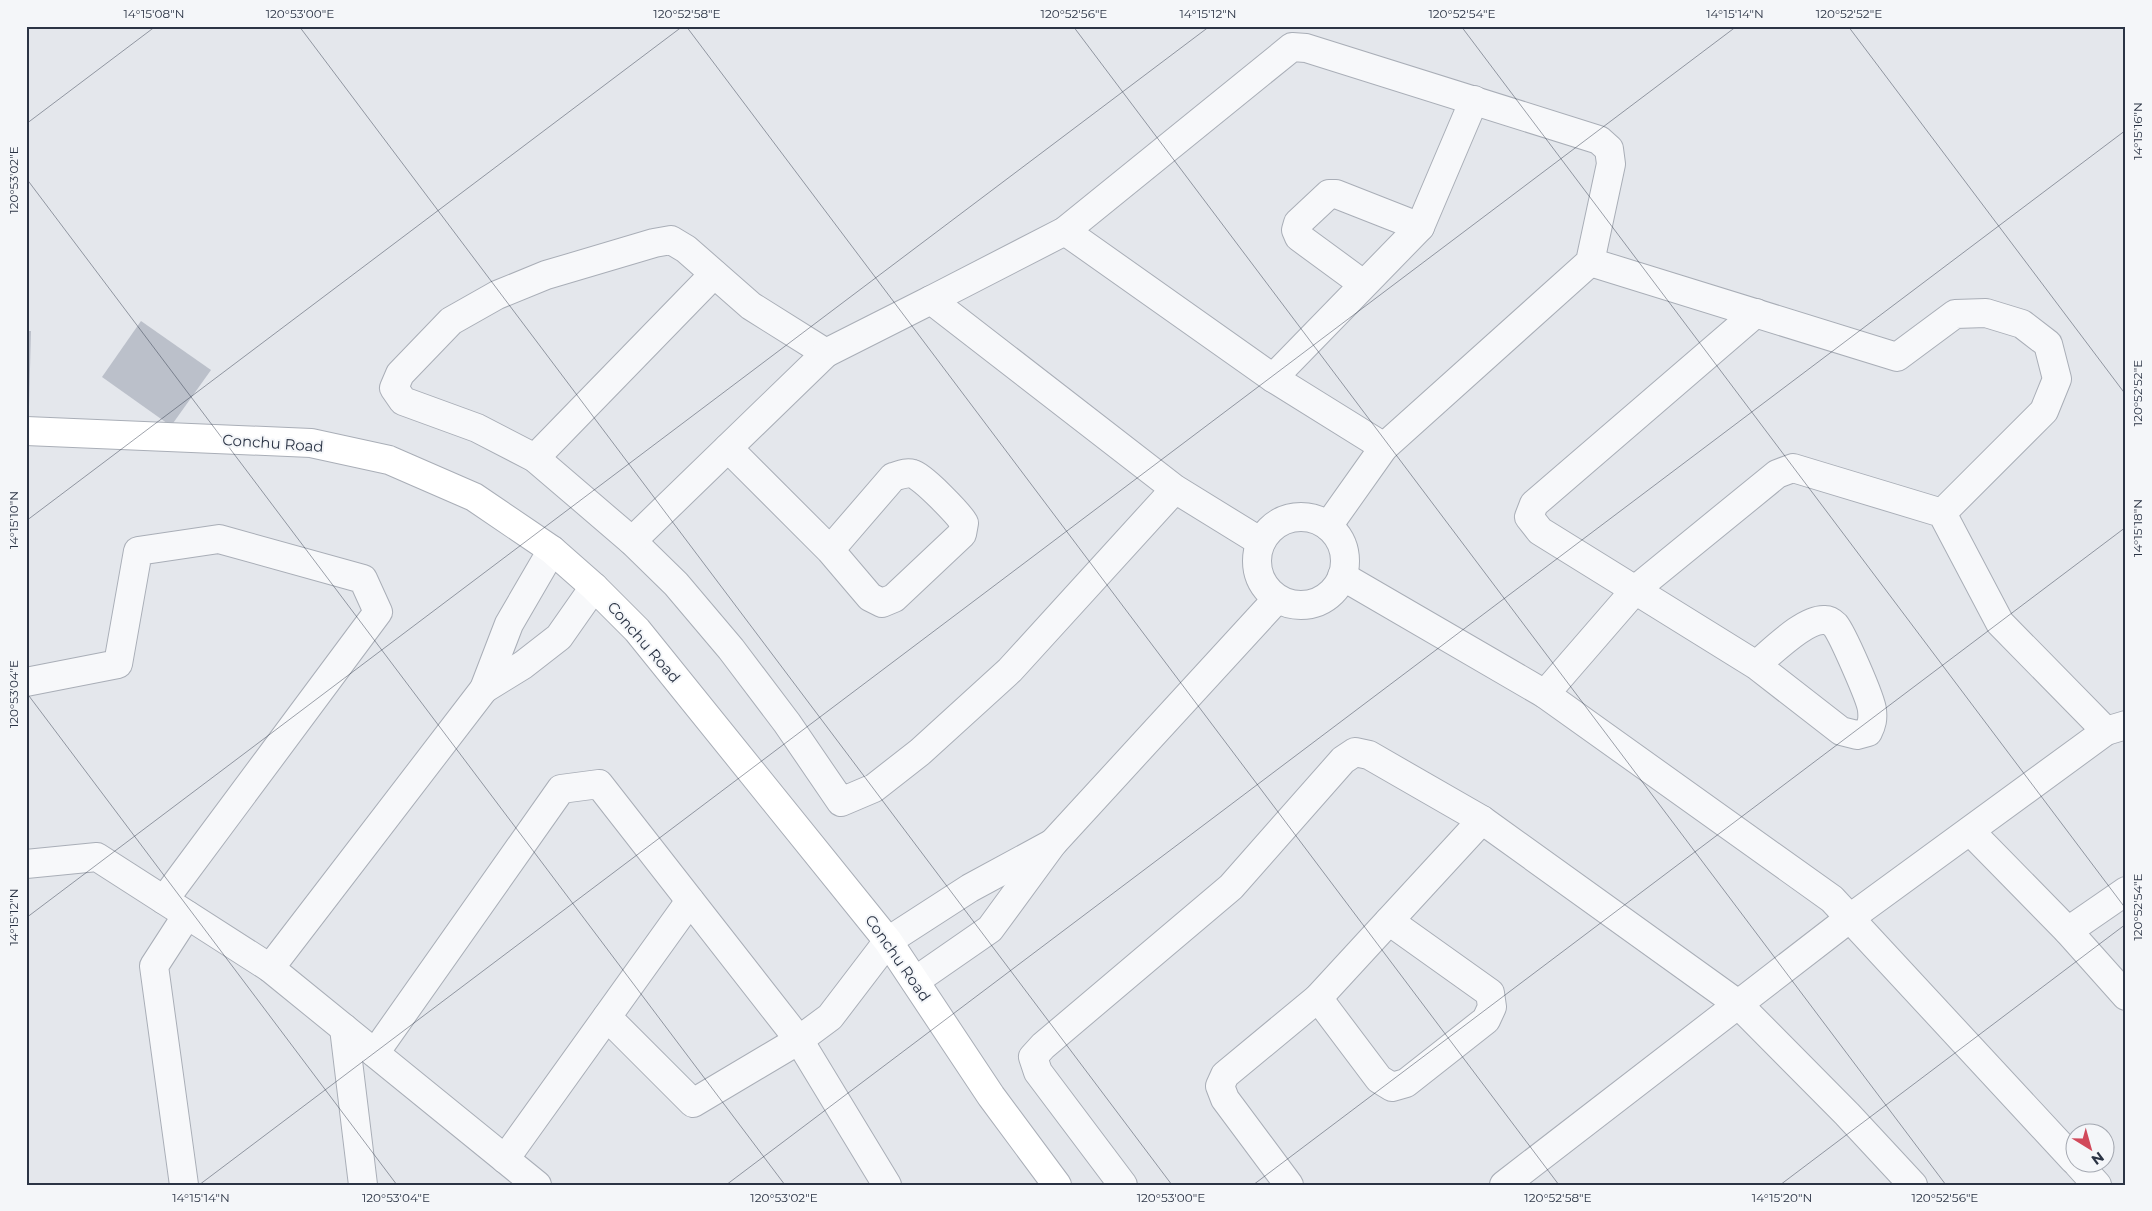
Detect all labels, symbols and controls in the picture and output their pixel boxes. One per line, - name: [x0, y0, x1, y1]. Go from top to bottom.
- text: 14°15'08"N: [124, 6, 184, 21]
- text: 120°53'00"E: [266, 6, 334, 21]
- text: 120°52'58"E: [653, 6, 721, 21]
- text: 120°52'56"E: [1041, 6, 1107, 21]
- text: 14°15'12"N: [1180, 6, 1236, 21]
- text: 120°52'54"E: [1428, 6, 1496, 21]
- text: 14°15'14"N: [1706, 6, 1764, 21]
- text: 120°52'52"E: [1816, 6, 1882, 21]
- text: 14°15'16"N: [2130, 102, 2145, 160]
- text: 120°53'02"E: [6, 146, 21, 214]
- text: 120°52'52"E: [2130, 360, 2145, 426]
- street label: Conchu Road: [222, 430, 324, 456]
- text: 14°15'10"N: [6, 491, 21, 549]
- text: 14°15'18"N: [2130, 499, 2145, 557]
- street label: Conchu Road: [604, 597, 684, 687]
- text: 120°53'04"E: [6, 660, 21, 728]
- text: 120°52'54"E: [2130, 873, 2145, 941]
- text: 14°15'12"N: [6, 889, 21, 945]
- street label: Conchu Road: [861, 911, 935, 1005]
- north arrow: [2064, 1124, 2114, 1174]
- text: N: [2088, 1148, 2108, 1169]
- text: 14°15'14"N: [172, 1190, 230, 1205]
- text: 120°53'04"E: [362, 1190, 430, 1205]
- text: 120°53'02"E: [750, 1190, 818, 1205]
- text: 120°53'00"E: [1137, 1190, 1205, 1205]
- text: 120°52'58"E: [1524, 1190, 1592, 1205]
- text: 14°15'20"N: [1752, 1190, 1812, 1205]
- text: 120°52'56"E: [1912, 1190, 1978, 1205]

